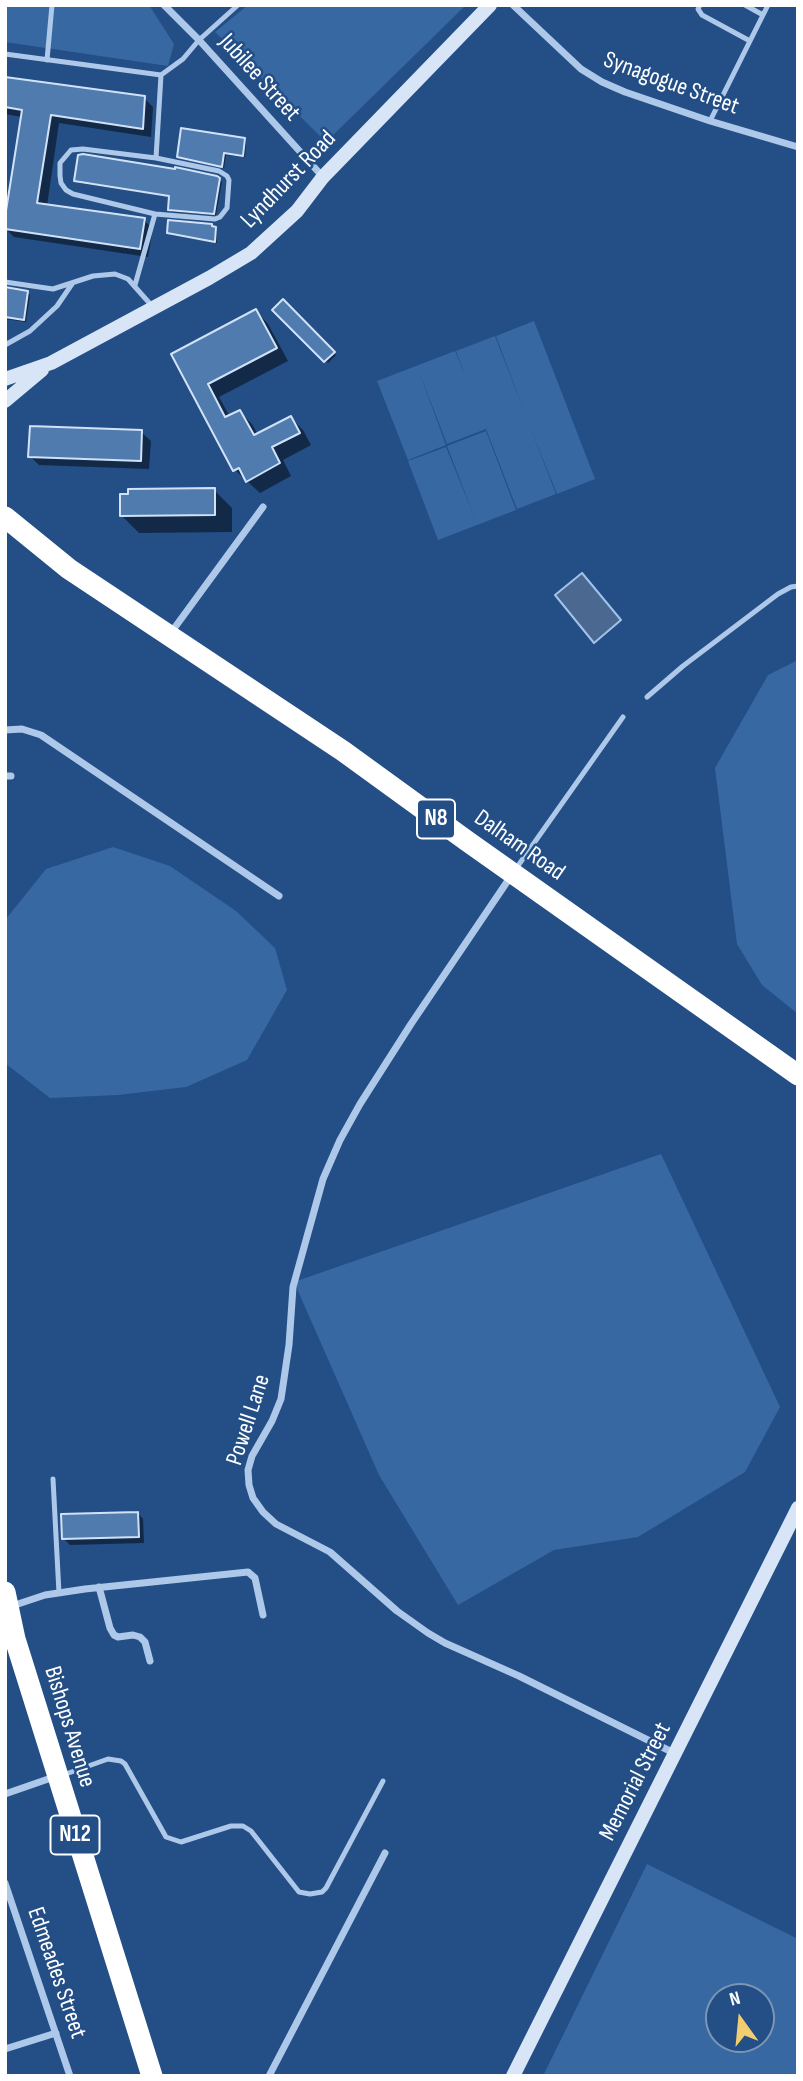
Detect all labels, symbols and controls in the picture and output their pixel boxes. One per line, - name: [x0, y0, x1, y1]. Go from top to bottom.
- street label: Jubilee Street: [212, 28, 306, 128]
- street label: Synagogue Street: [599, 46, 743, 122]
- street label: Lyndhurst Road: [235, 125, 343, 235]
- road number: N8: [417, 800, 455, 838]
- street label: Dalham Road: [468, 804, 570, 888]
- street label: Powell Lane: [221, 1371, 277, 1469]
- street label: Bishops Avenue: [37, 1663, 101, 1791]
- street label: Memorial Street: [594, 1718, 678, 1846]
- road number: N12: [50, 1816, 100, 1854]
- street label: Edmeades Street: [20, 1904, 92, 2042]
- north arrow: [705, 1983, 775, 2053]
- text: N: [727, 1987, 743, 2012]

